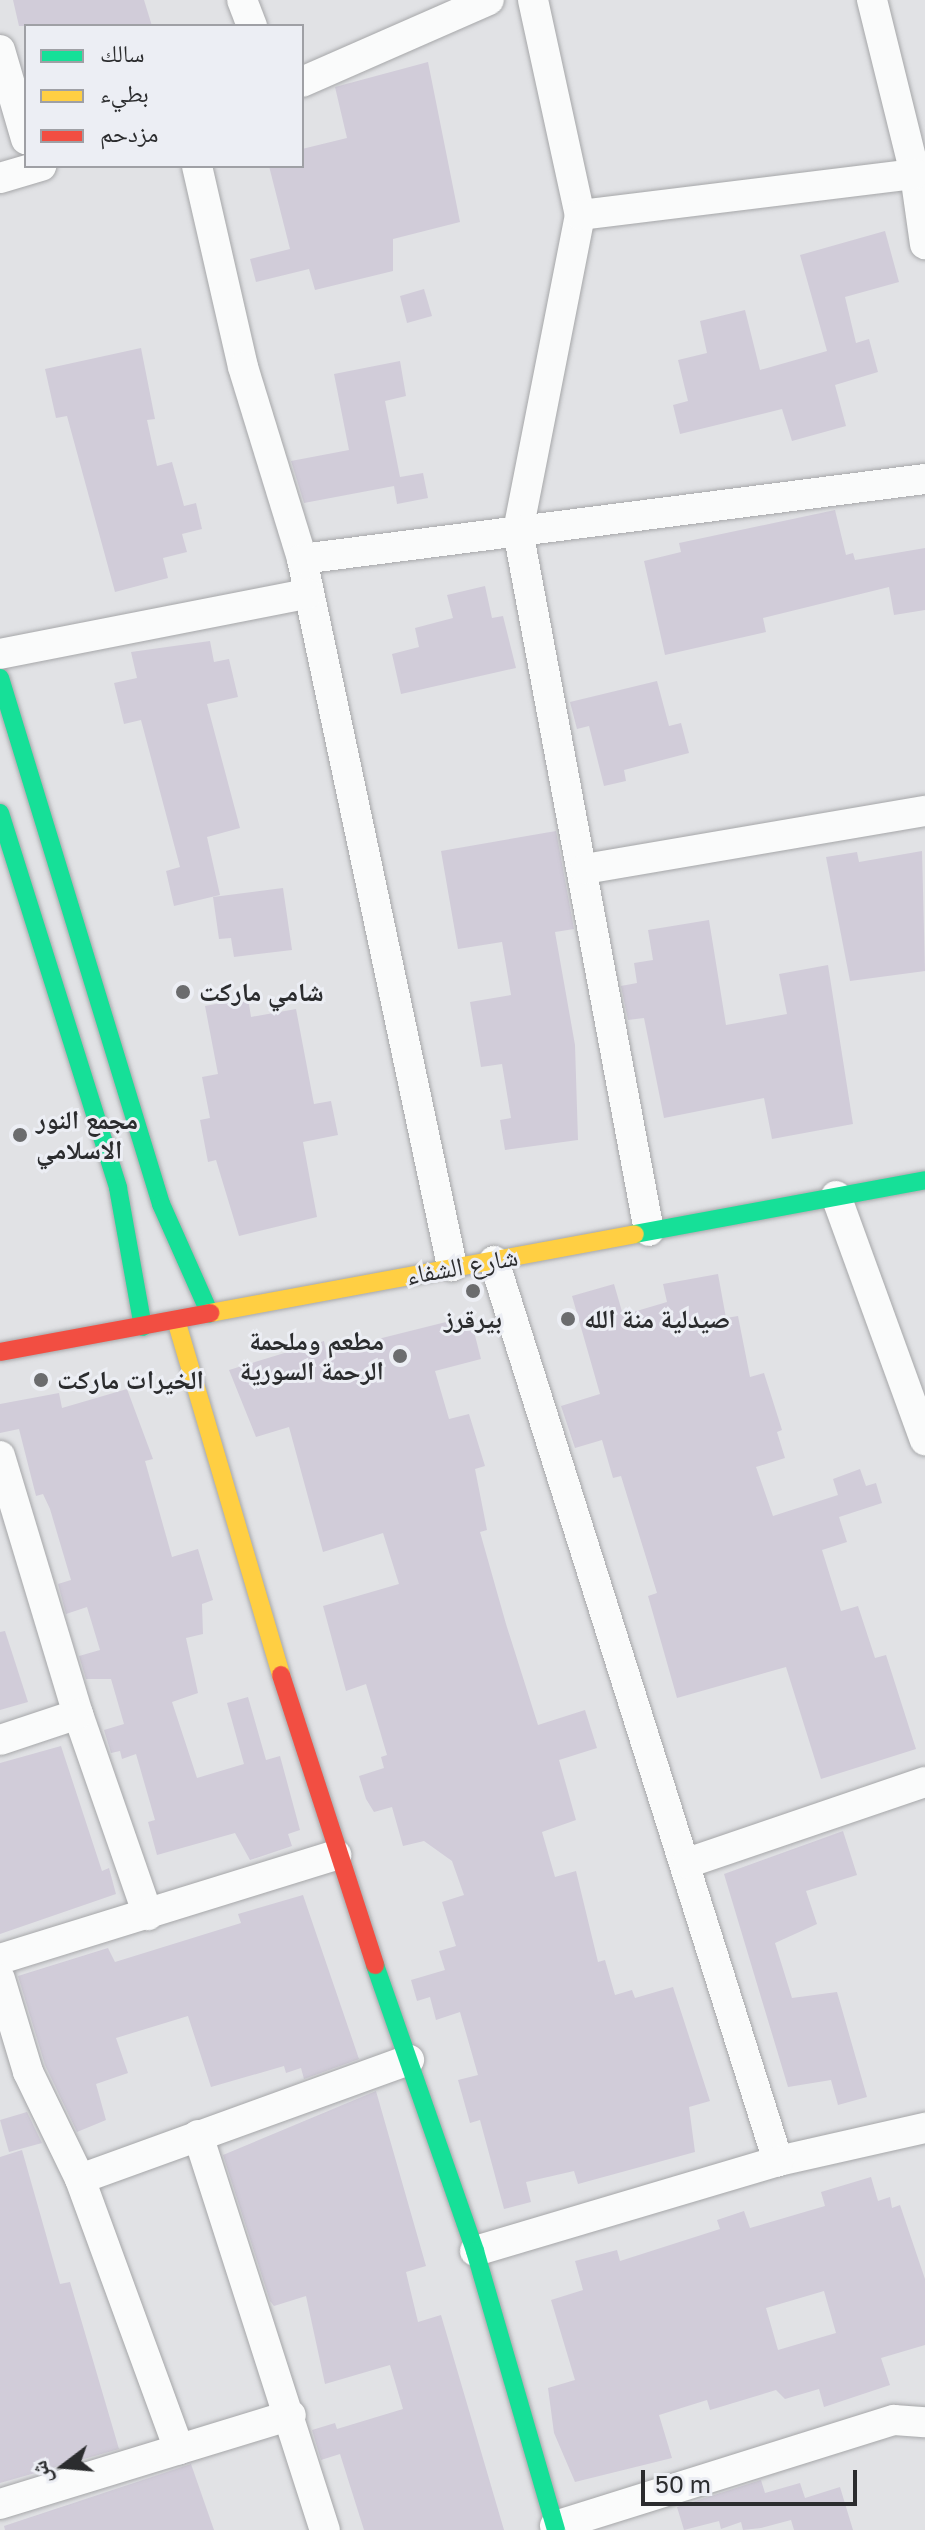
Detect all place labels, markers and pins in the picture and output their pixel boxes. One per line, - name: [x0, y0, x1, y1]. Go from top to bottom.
- place label: شامي ماركت: [199, 976, 324, 1008]
- marker: شامي ماركت: [174, 983, 192, 1001]
- place label: مجمع النور الاسلامي: [36, 1104, 138, 1166]
- marker: مجمع النور الاسلامي: [11, 1126, 29, 1144]
- marker: بيرقرز: [464, 1282, 482, 1300]
- place label: بيرقرز: [444, 1303, 502, 1335]
- place label: صيدلية منة الله: [584, 1303, 730, 1335]
- marker: صيدلية منة الله: [559, 1310, 577, 1328]
- place label: مطعم وملحمة الرحمة السورية: [240, 1325, 384, 1386]
- marker: مطعم وملحمة الرحمة السورية: [391, 1347, 409, 1365]
- place label: الخيرات ماركت: [57, 1364, 204, 1396]
- marker: الخيرات ماركت: [32, 1371, 50, 1389]

